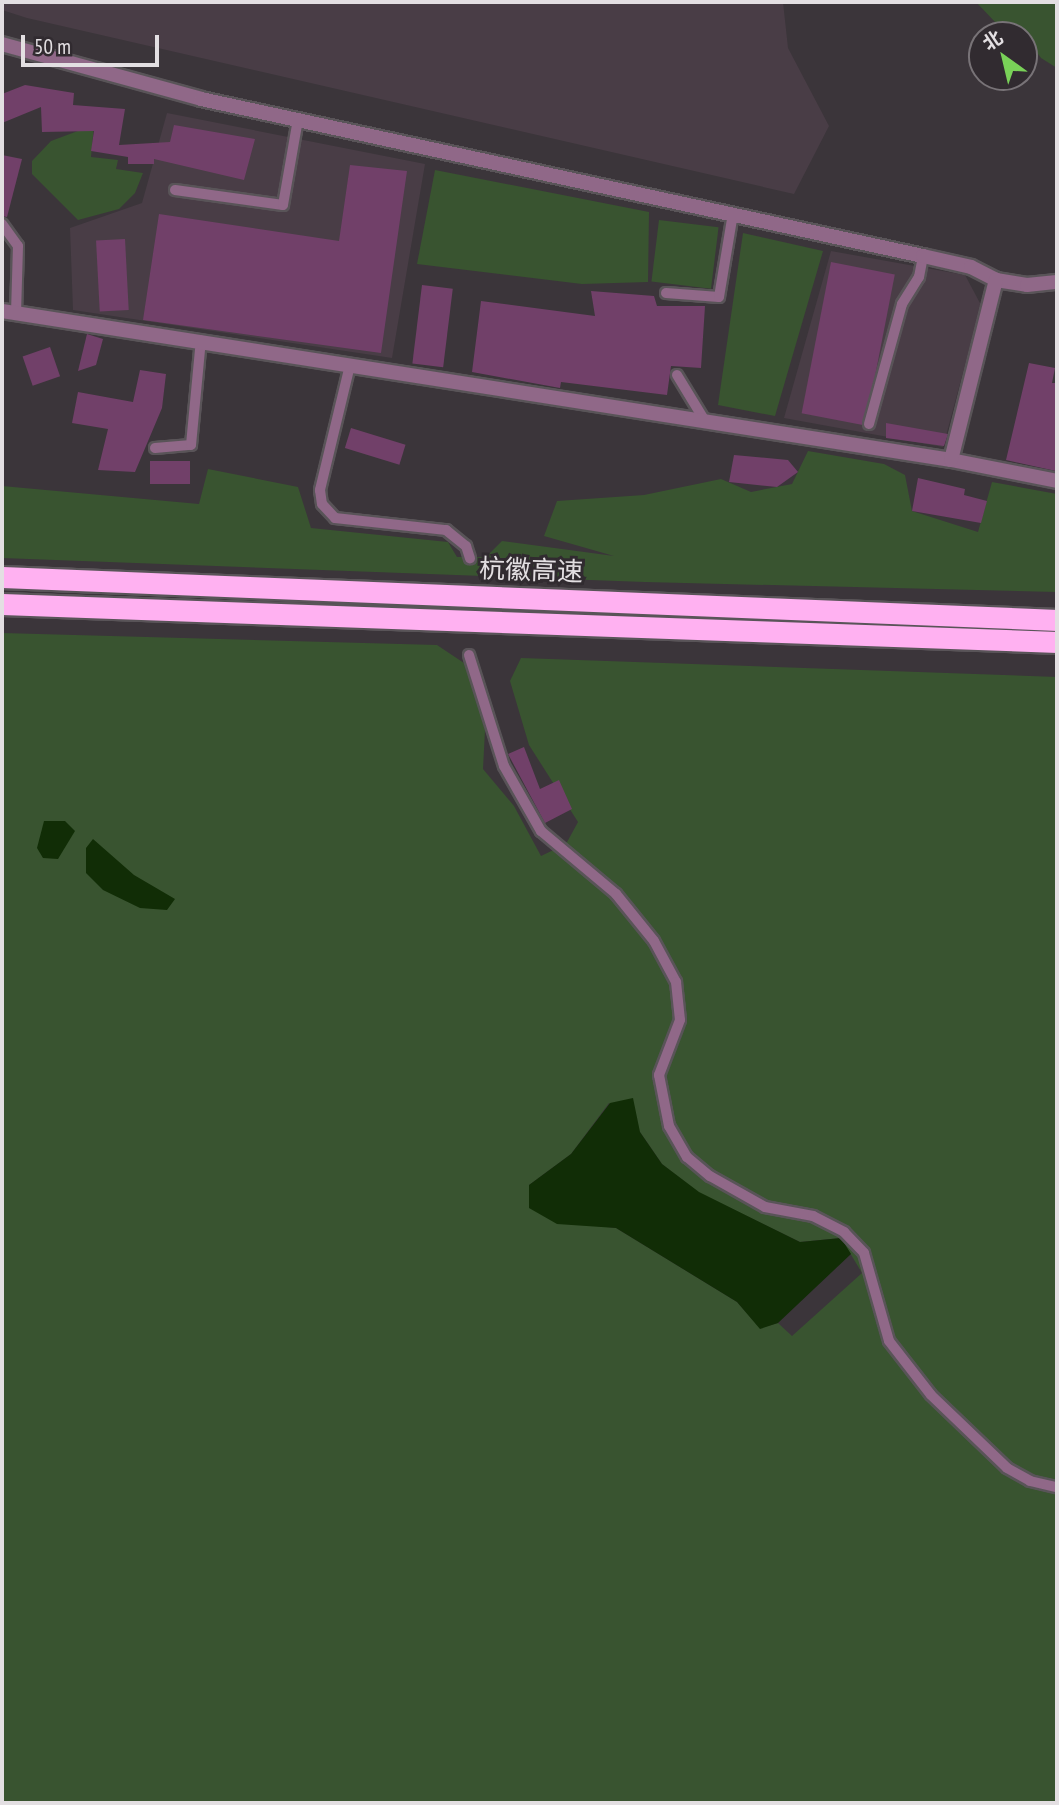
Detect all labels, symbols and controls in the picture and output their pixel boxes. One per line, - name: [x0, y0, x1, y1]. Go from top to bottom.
- scale bar: [24, 21, 163, 65]
- north arrow: [968, 21, 1038, 91]
- text: 北: [978, 25, 1007, 56]
- text: 50 m: [34, 33, 71, 60]
- street label: 杭徽高速: [478, 553, 584, 587]

